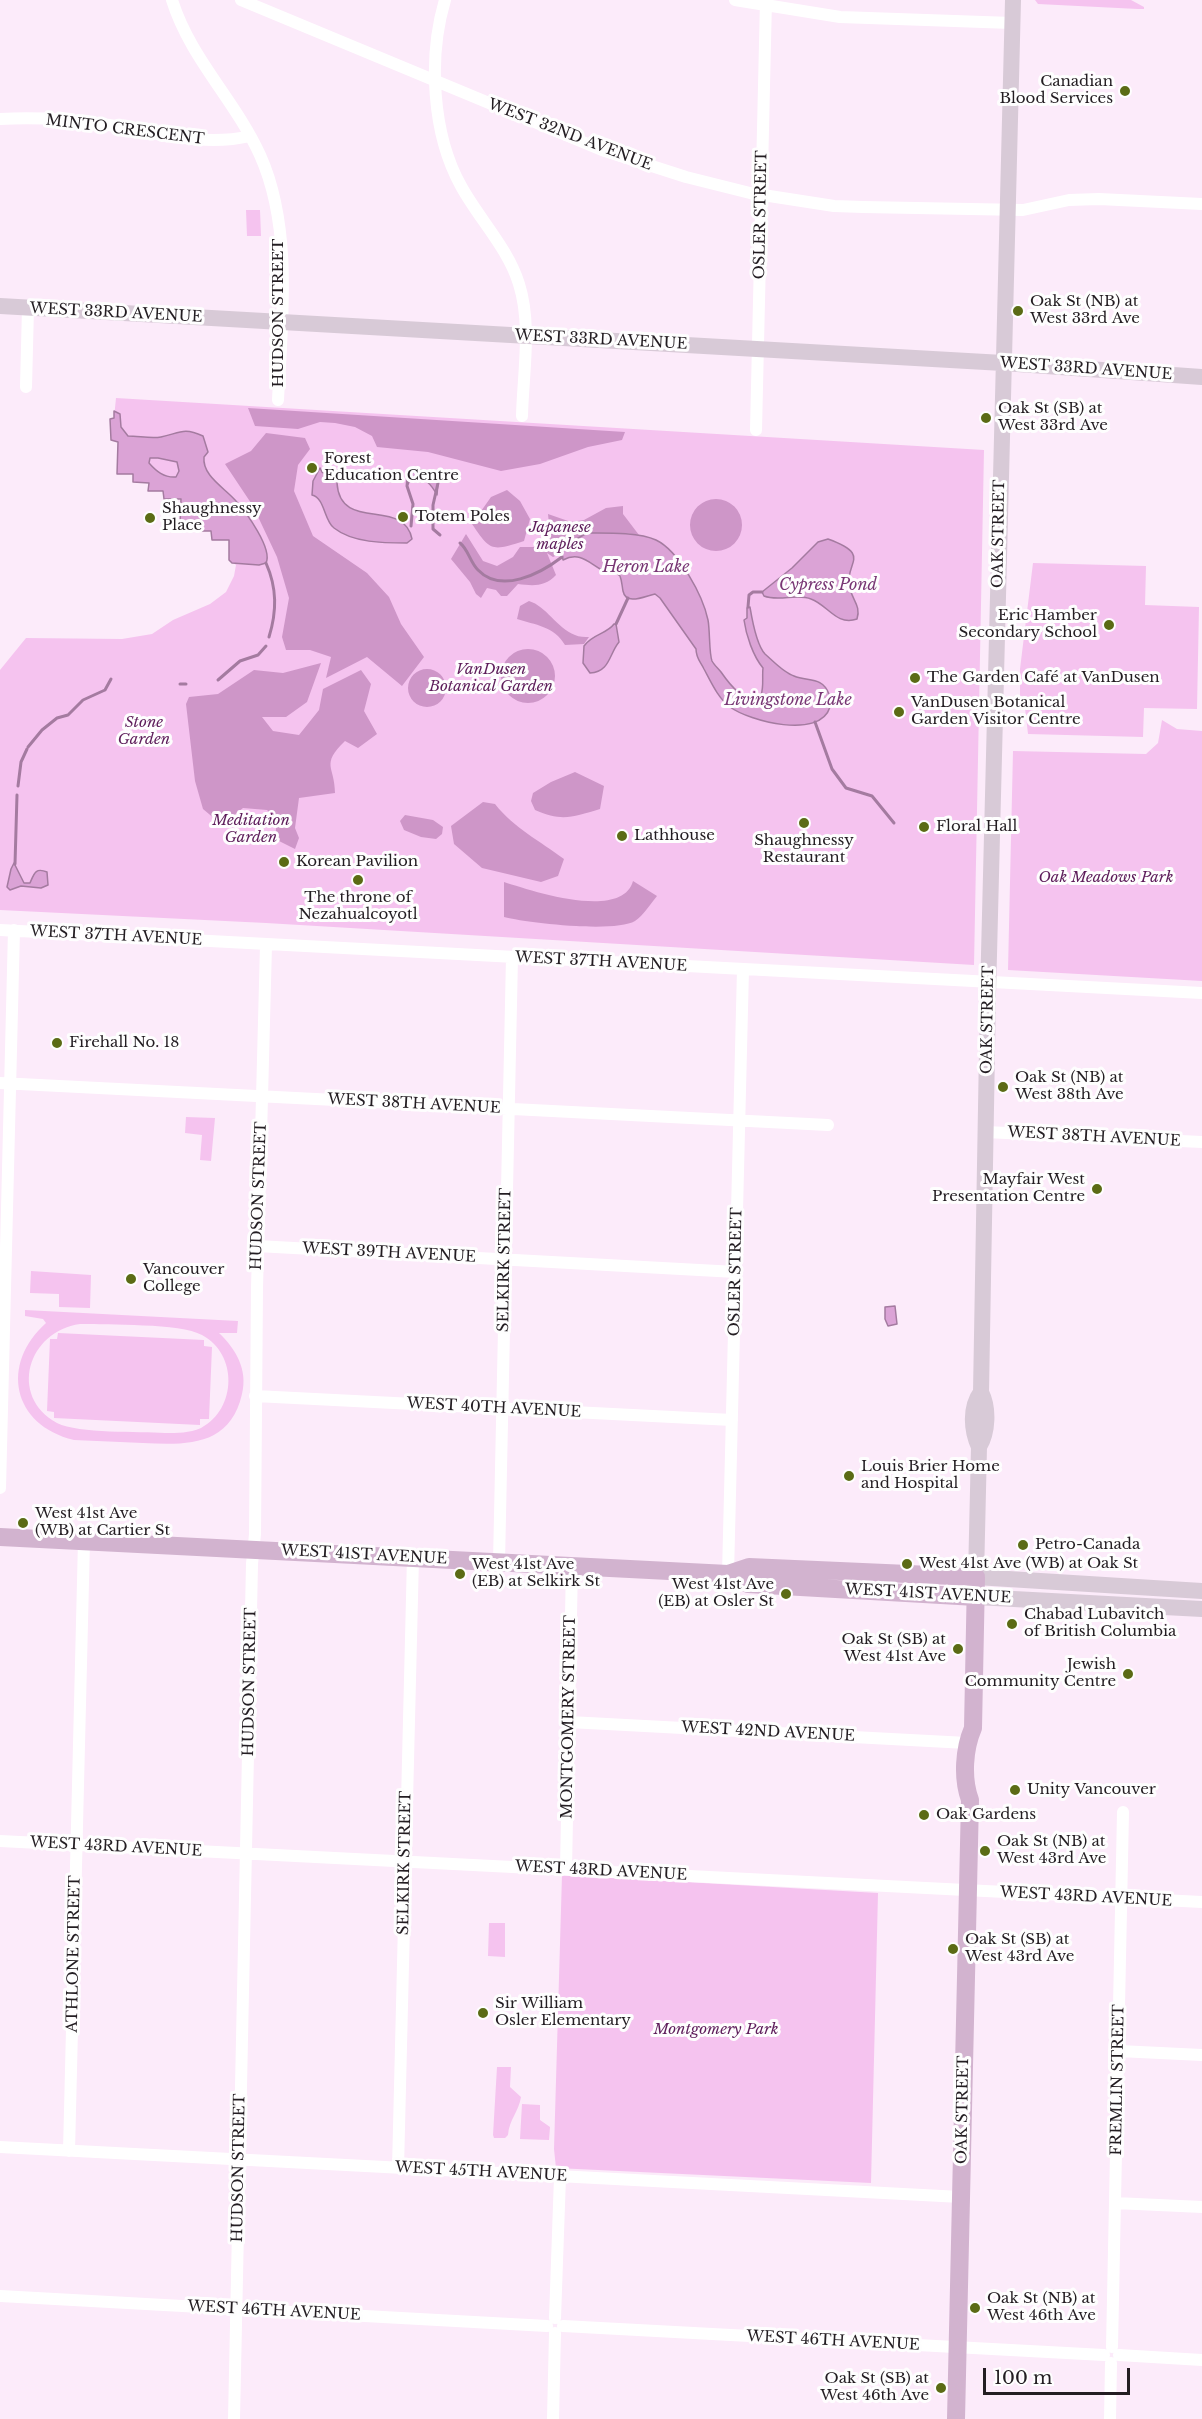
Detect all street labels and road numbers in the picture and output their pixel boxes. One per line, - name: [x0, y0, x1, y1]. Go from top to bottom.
- street label: WEST 32ND AVENUE: [485, 95, 655, 175]
- street label: MINTO CRESCENT: [45, 111, 205, 149]
- street label: OSLER STREET: [751, 150, 771, 280]
- street label: HUDSON STREET: [270, 239, 288, 387]
- street label: WEST 33RD AVENUE: [29, 299, 203, 327]
- street label: WEST 33RD AVENUE: [514, 326, 688, 354]
- street label: WEST 33RD AVENUE: [999, 354, 1173, 384]
- street label: OAK STREET: [989, 480, 1009, 588]
- street label: WEST 37TH AVENUE: [30, 923, 202, 949]
- street label: WEST 37TH AVENUE: [515, 949, 687, 975]
- street label: OAK STREET: [978, 966, 998, 1074]
- street label: WEST 38TH AVENUE: [327, 1090, 501, 1118]
- street label: HUDSON STREET: [247, 1121, 271, 1271]
- street label: WEST 38TH AVENUE: [1007, 1123, 1181, 1151]
- street label: SELKIRK STREET: [495, 1188, 515, 1332]
- street label: OSLER STREET: [726, 1207, 746, 1337]
- street label: WEST 39TH AVENUE: [302, 1239, 476, 1267]
- street label: WEST 40TH AVENUE: [406, 1394, 582, 1422]
- street label: WEST 41ST AVENUE: [281, 1542, 447, 1568]
- street label: WEST 41ST AVENUE: [845, 1581, 1011, 1607]
- street label: HUDSON STREET: [240, 1607, 260, 1757]
- street label: MONTGOMERY STREET: [558, 1615, 580, 1819]
- street label: WEST 42ND AVENUE: [681, 1718, 855, 1746]
- street label: SELKIRK STREET: [395, 1791, 415, 1935]
- street label: WEST 43RD AVENUE: [30, 1834, 202, 1860]
- street label: WEST 43RD AVENUE: [515, 1858, 687, 1884]
- street label: ATHLONE STREET: [64, 1875, 84, 2033]
- street label: WEST 43RD AVENUE: [1000, 1884, 1172, 1910]
- street label: FREMLIN STREET: [1108, 2004, 1128, 2156]
- street label: OAK STREET: [953, 2056, 973, 2164]
- street label: HUDSON STREET: [229, 2093, 249, 2243]
- street label: WEST 45TH AVENUE: [394, 2159, 568, 2185]
- street label: WEST 46TH AVENUE: [187, 2297, 361, 2325]
- street label: WEST 46TH AVENUE: [746, 2327, 920, 2355]

